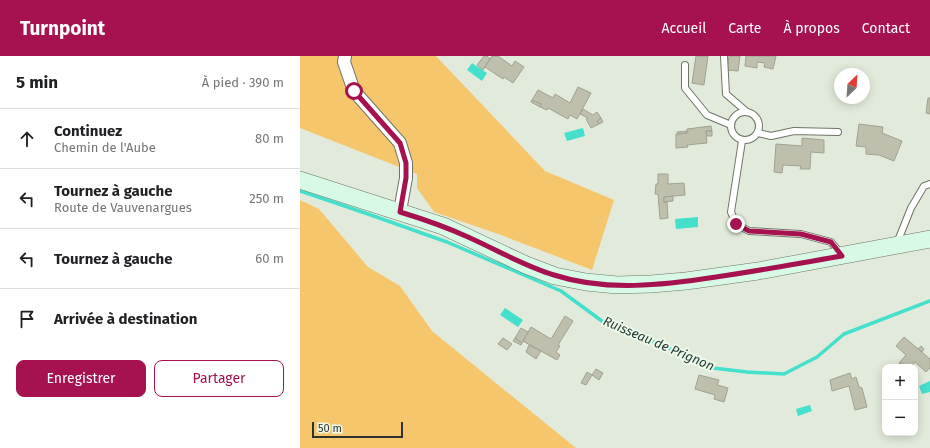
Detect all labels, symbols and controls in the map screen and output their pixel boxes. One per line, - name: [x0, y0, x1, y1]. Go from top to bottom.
- text: Turnpoint: [20, 17, 105, 40]
- text: Accueil: [661, 20, 706, 37]
- text: Carte: [728, 20, 761, 37]
- text: À propos: [783, 20, 840, 37]
- text: Contact: [862, 20, 910, 37]
- north arrow: [834, 68, 870, 104]
- text: 5 min: [16, 72, 58, 93]
- text: À pied · 390 m: [202, 75, 284, 90]
- route start: [345, 82, 363, 100]
- text: Continuez: [54, 122, 122, 140]
- icon: ahead: [16, 128, 38, 150]
- text: 80 m: [255, 131, 284, 146]
- text: Chemin de l'Aube: [54, 140, 156, 155]
- text: Tournez à gauche: [54, 182, 173, 200]
- icon: left: [16, 188, 38, 210]
- text: 250 m: [249, 191, 284, 206]
- text: Route de Vauvenargues: [54, 200, 192, 215]
- route end: [727, 215, 745, 233]
- icon: left: [16, 248, 38, 270]
- text: Tournez à gauche: [54, 250, 173, 268]
- text: 60 m: [255, 251, 284, 266]
- icon: arrive: [16, 308, 38, 330]
- text: Arrivée à destination: [54, 310, 197, 328]
- water label: Ruisseau de Prignon: [601, 313, 717, 374]
- button: Enregistrer: [16, 360, 146, 397]
- button: Partager: [154, 360, 284, 397]
- map controls: [882, 364, 918, 436]
- button: +: [882, 364, 918, 400]
- button: −: [882, 400, 918, 436]
- scale bar: [312, 420, 403, 439]
- text: 50 m: [318, 422, 342, 435]

